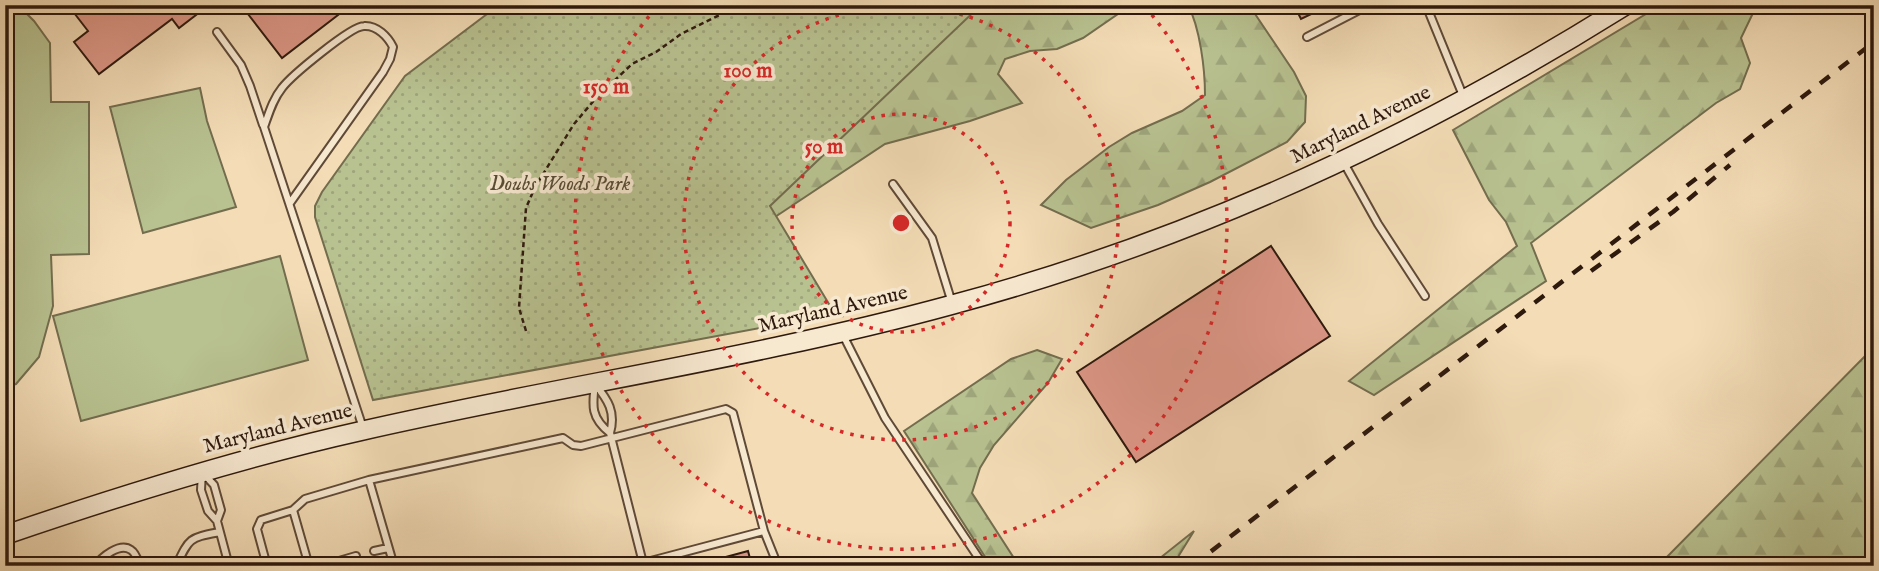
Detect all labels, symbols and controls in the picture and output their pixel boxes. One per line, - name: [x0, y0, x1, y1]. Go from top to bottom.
- text: 100 m: [723, 58, 773, 85]
- text: 150 m: [583, 74, 630, 101]
- street label: Maryland Avenue: [1286, 79, 1436, 171]
- text: 50 m: [805, 134, 844, 161]
- park label: Doubs Woods Park: [490, 171, 631, 198]
- centre of rings: [889, 211, 913, 235]
- street label: Maryland Avenue: [756, 280, 911, 340]
- street label: Maryland Avenue: [201, 397, 356, 461]

